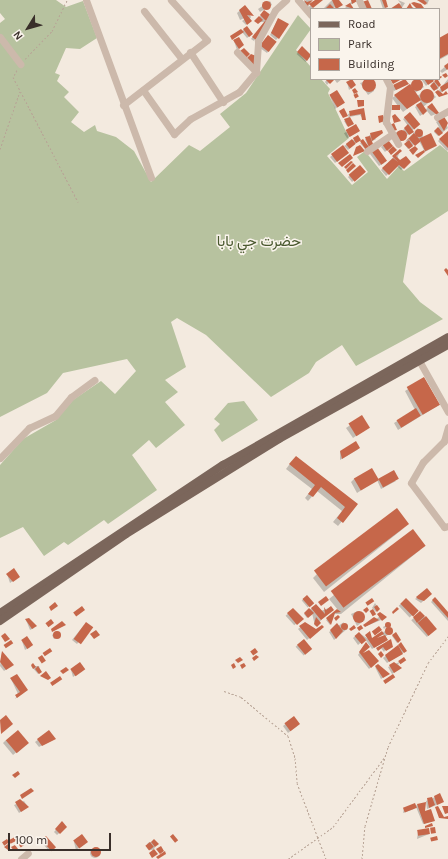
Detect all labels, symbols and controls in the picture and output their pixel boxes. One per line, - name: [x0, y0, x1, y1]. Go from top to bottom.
- north arrow: [8, 8, 48, 48]
- legend: [310, 8, 440, 80]
- text: Road: [348, 17, 376, 31]
- text: N: [10, 28, 26, 43]
- text: Park: [348, 37, 372, 51]
- text: Building: [348, 57, 394, 71]
- park label: حضرت جي بابا: [217, 233, 301, 251]
- scale bar: [10, 825, 113, 851]
- text: 100 m: [15, 833, 47, 847]

